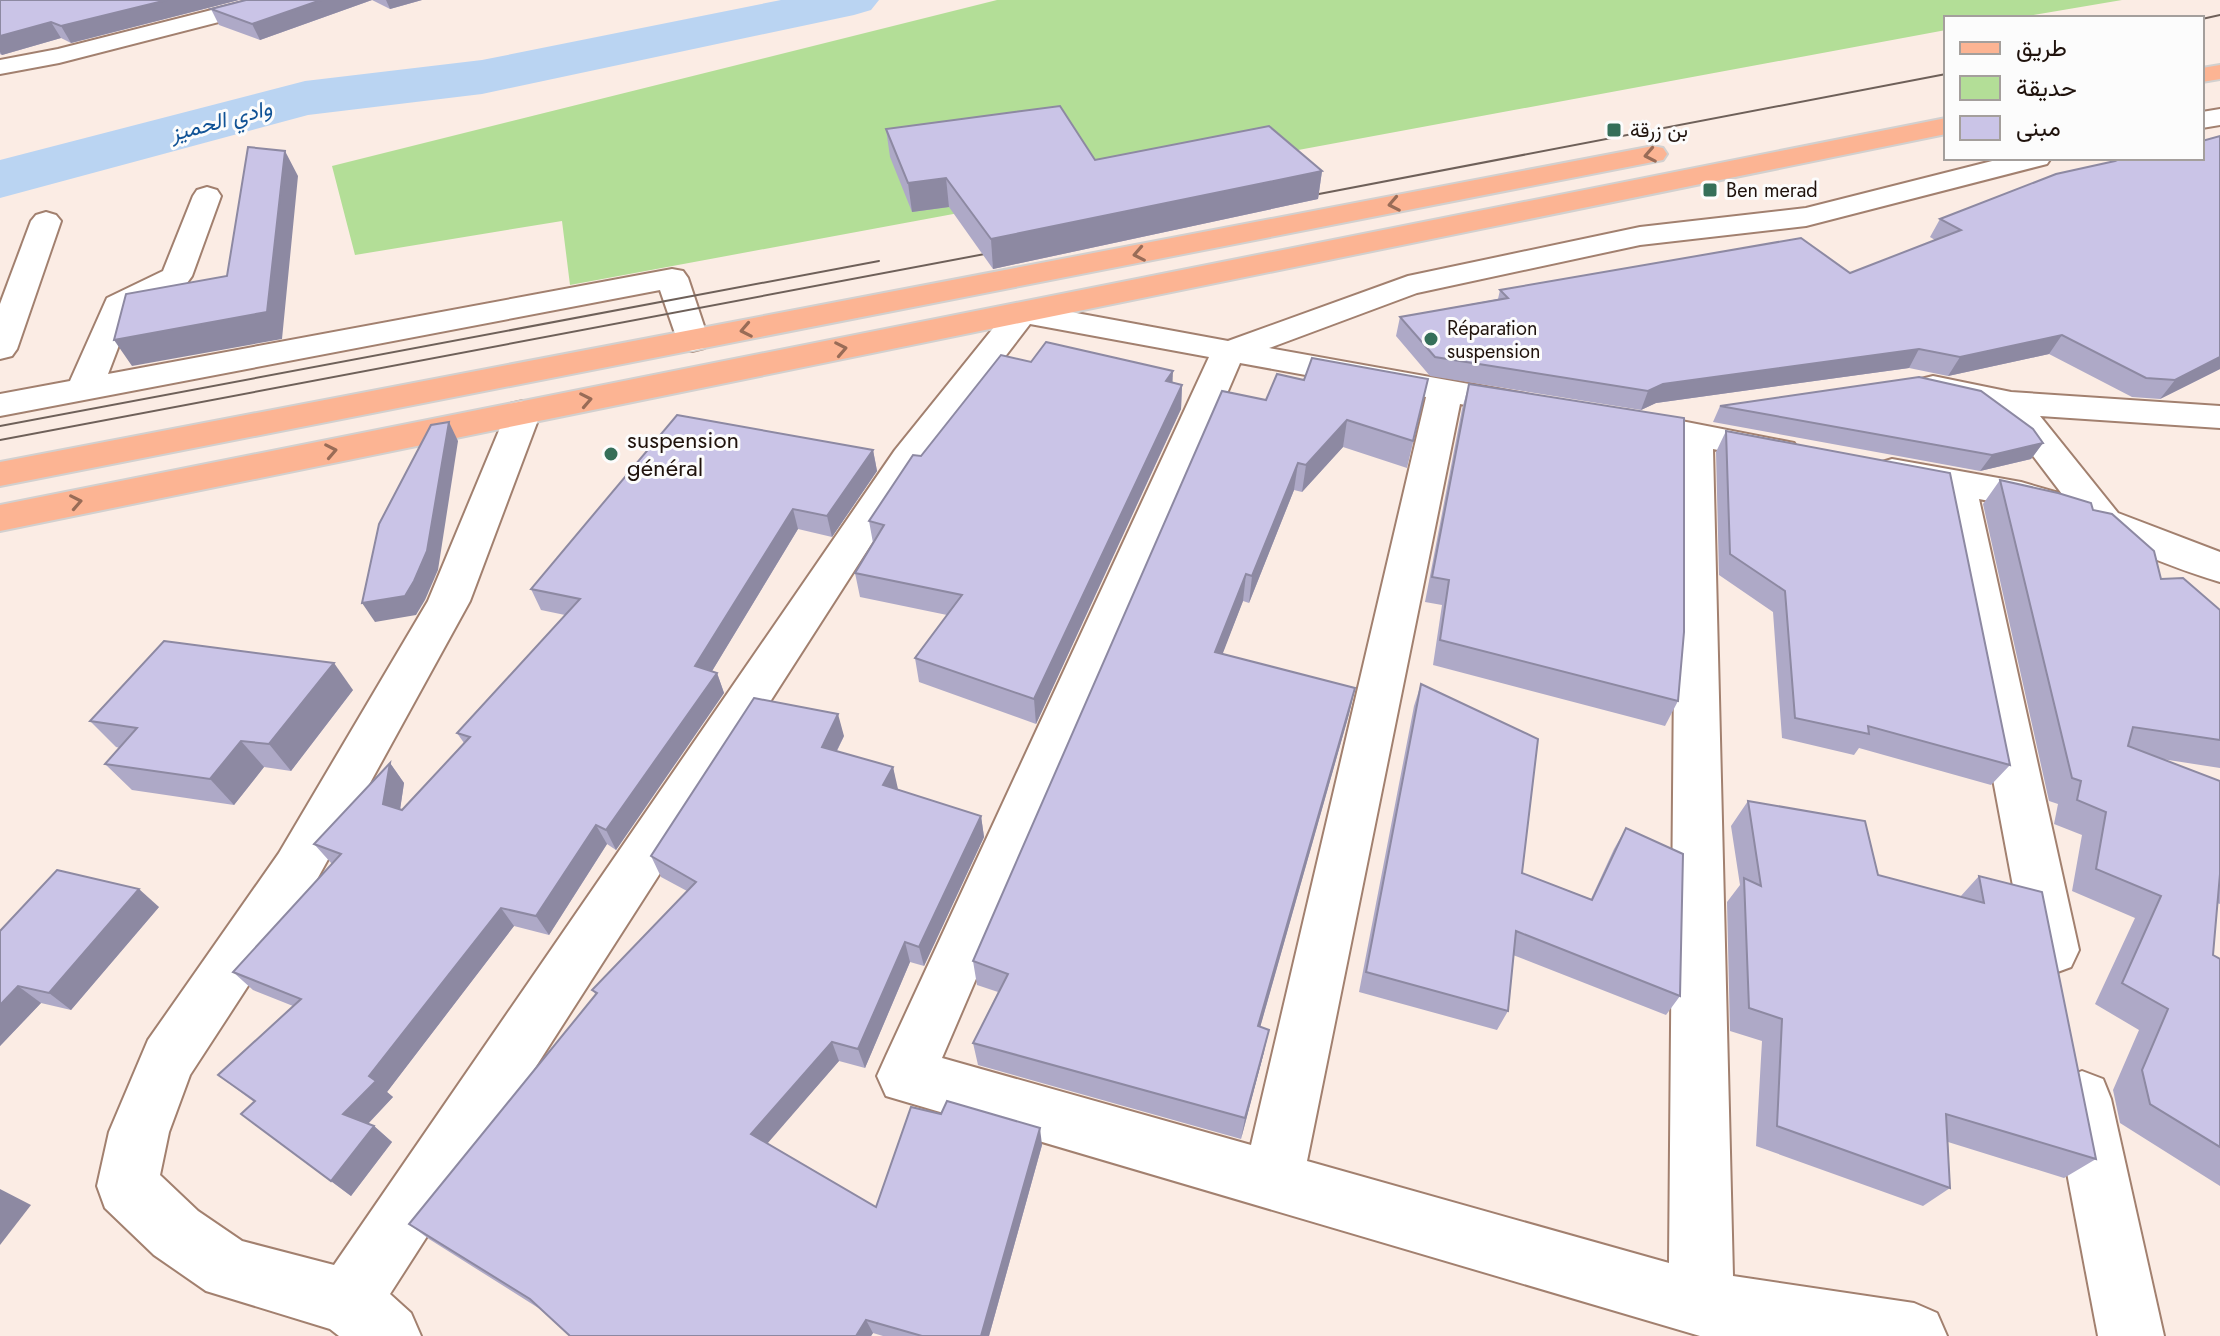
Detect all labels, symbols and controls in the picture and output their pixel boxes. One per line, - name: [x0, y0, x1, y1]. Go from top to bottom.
- legend: [1944, 16, 2204, 160]
- text: طريق: [2016, 30, 2067, 65]
- text: حديقة: [2016, 70, 2077, 105]
- water label: وادي الحميز: [165, 91, 276, 151]
- text: مبنى: [2016, 110, 2061, 145]
- place label: بن زرقة: [1630, 116, 1688, 145]
- marker: بن زرقة: [1605, 121, 1623, 139]
- one-way arrow: [1643, 145, 1656, 162]
- place label: Ben merad: [1726, 176, 1818, 205]
- marker: Ben merad: [1701, 181, 1719, 199]
- one-way arrow: [1388, 195, 1401, 212]
- one-way arrow: [1133, 245, 1146, 262]
- place label: Réparation suspension: [1447, 314, 1541, 366]
- one-way arrow: [740, 321, 753, 338]
- marker: Réparation suspension: [1422, 330, 1440, 348]
- one-way arrow: [834, 341, 848, 358]
- one-way arrow: [580, 392, 593, 409]
- place label: suspension général: [627, 422, 739, 485]
- one-way arrow: [324, 443, 338, 460]
- marker: suspension général: [602, 445, 620, 463]
- one-way arrow: [69, 494, 83, 511]

